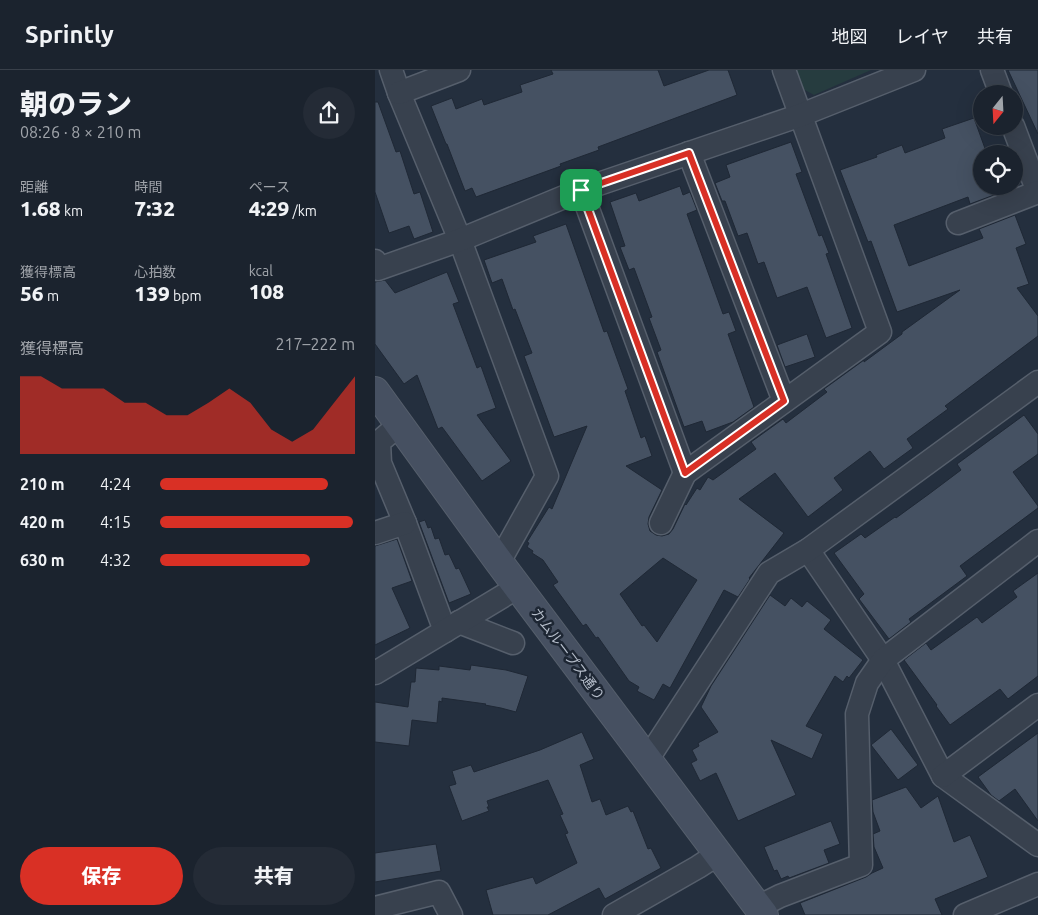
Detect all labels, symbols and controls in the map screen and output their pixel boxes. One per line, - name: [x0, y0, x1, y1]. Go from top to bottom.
- text: Sprintly: [25, 21, 114, 48]
- text: 地図: [832, 26, 868, 46]
- text: レイヤ: [896, 26, 949, 46]
- text: 共有: [977, 26, 1013, 46]
- north arrow: [973, 85, 1023, 135]
- map controls: [973, 85, 1023, 195]
- button: share: [303, 87, 355, 139]
- text: 朝のラン: [20, 88, 132, 119]
- text: 08:26 · 8 × 210 m: [20, 123, 141, 141]
- button: locate: [973, 145, 1023, 195]
- pin: [560, 169, 602, 211]
- icon: arrive: [567, 176, 595, 204]
- text: 距離: [20, 179, 48, 195]
- text: 時間: [134, 179, 162, 195]
- text: ペース: [249, 179, 290, 195]
- text: 1.68: [20, 196, 61, 220]
- text: 7:32: [134, 196, 175, 220]
- text: 4:29: [249, 196, 289, 220]
- text: km: [61, 203, 83, 219]
- text: /km: [289, 203, 317, 219]
- text: kcal: [249, 263, 273, 279]
- text: 獲得標高: [20, 264, 76, 280]
- text: 心拍数: [134, 264, 176, 280]
- text: 108: [249, 279, 284, 303]
- text: 56: [20, 281, 44, 305]
- text: 139: [134, 281, 170, 305]
- text: m: [44, 288, 59, 304]
- text: bpm: [170, 288, 202, 304]
- text: 217–222 m: [275, 335, 355, 353]
- text: 獲得標高: [20, 339, 84, 357]
- text: 210 m: [20, 475, 65, 493]
- text: 4:24: [100, 475, 131, 493]
- text: 420 m: [20, 513, 65, 531]
- text: 4:15: [100, 513, 131, 531]
- text: 630 m: [20, 551, 65, 569]
- text: 4:32: [100, 551, 131, 569]
- street label: カムループス通り: [528, 605, 608, 703]
- button: 保存: [20, 847, 183, 905]
- button: 共有: [193, 847, 355, 905]

